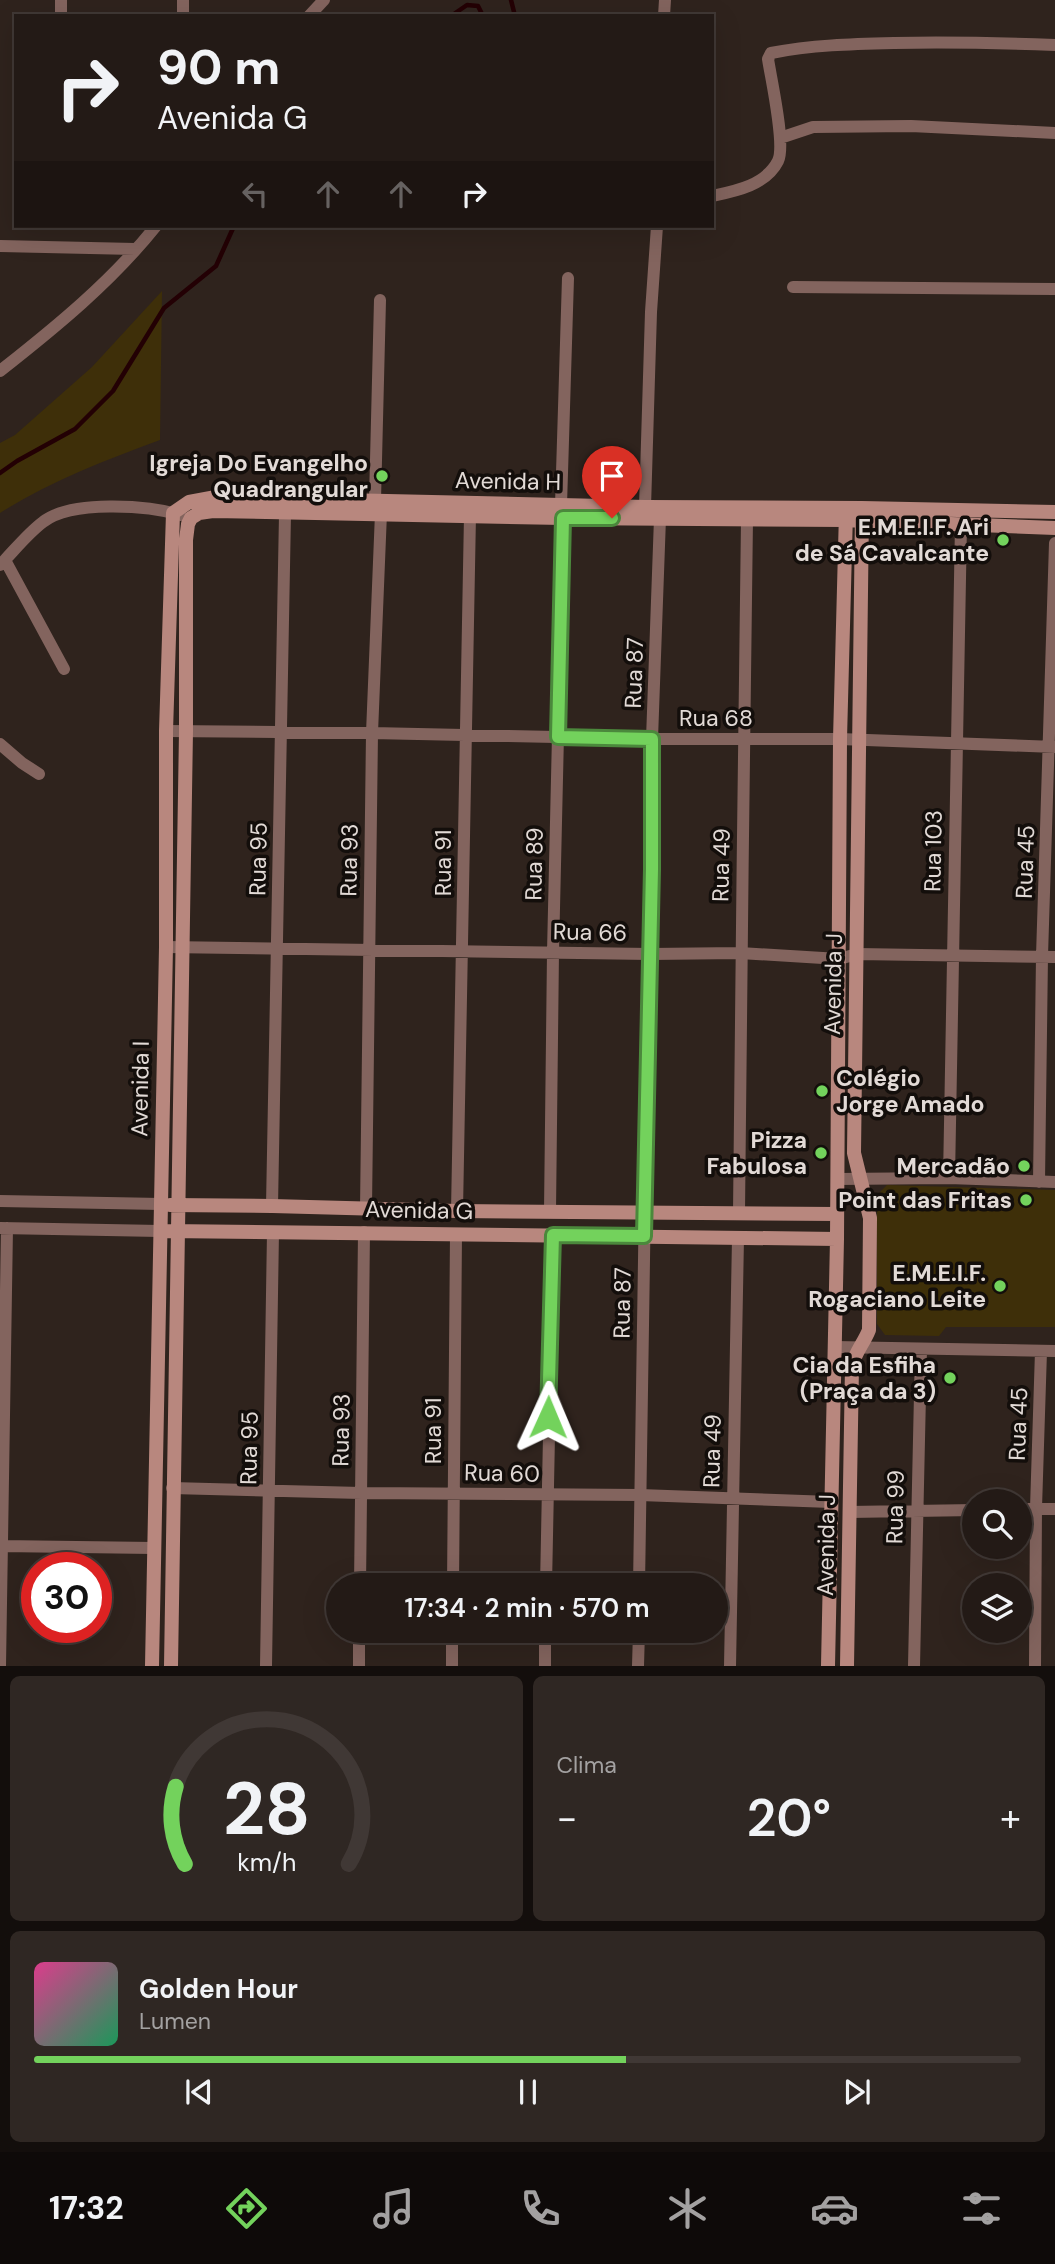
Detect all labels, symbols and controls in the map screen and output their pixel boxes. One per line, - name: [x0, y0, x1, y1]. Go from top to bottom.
- text: 90 m: [157, 35, 280, 99]
- icon: right: [42, 42, 133, 133]
- text: Avenida G: [157, 97, 307, 139]
- icon: left: [236, 175, 274, 213]
- icon: ahead: [309, 175, 347, 213]
- icon: ahead: [382, 175, 420, 213]
- icon: right: [455, 175, 493, 213]
- pin: [582, 446, 642, 518]
- place label: Igreja Do Evangelho Quadrangular: [149, 448, 368, 504]
- icon: arrive: [593, 457, 631, 495]
- street label: Avenida H: [455, 465, 561, 497]
- marker: Igreja Do Evangelho Quadrangular: [374, 468, 390, 484]
- place label: E.M.E.I.F. Ari de Sá Cavalcante: [795, 512, 989, 568]
- marker: E.M.E.I.F. Ari de Sá Cavalcante: [995, 532, 1011, 548]
- street label: Rua 87: [618, 637, 650, 709]
- street label: Rua 68: [679, 703, 753, 733]
- street label: Rua 103: [917, 810, 949, 892]
- street label: Rua 95: [242, 822, 274, 896]
- street label: Rua 93: [333, 823, 365, 897]
- street label: Rua 45: [1009, 825, 1041, 899]
- street label: Rua 89: [518, 827, 550, 901]
- street label: Rua 49: [705, 828, 737, 902]
- street label: Rua 91: [428, 830, 458, 896]
- street label: Rua 66: [553, 916, 627, 948]
- street label: Avenida J: [817, 933, 849, 1035]
- street label: Avenida I: [124, 1041, 156, 1137]
- place label: Colégio Jorge Amado: [836, 1063, 985, 1119]
- marker: Colégio Jorge Amado: [814, 1083, 830, 1099]
- place label: Pizza Fabulosa: [707, 1125, 807, 1181]
- marker: Pizza Fabulosa: [813, 1145, 829, 1161]
- place label: Mercadão: [897, 1151, 1010, 1181]
- marker: Mercadão: [1016, 1158, 1032, 1174]
- place label: Point das Fritas: [838, 1185, 1012, 1215]
- marker: Point das Fritas: [1018, 1192, 1034, 1208]
- street label: Avenida G: [365, 1194, 473, 1226]
- place label: E.M.E.I.F. Rogaciano Leite: [808, 1258, 986, 1314]
- street label: Rua 87: [606, 1267, 638, 1339]
- marker: E.M.E.I.F. Rogaciano Leite: [992, 1278, 1008, 1294]
- place label: Cia da Esfiha (Praça da 3): [793, 1350, 936, 1406]
- marker: Cia da Esfiha (Praça da 3): [942, 1370, 958, 1386]
- position arrow: [511, 1380, 585, 1454]
- street label: Rua 45: [1002, 1387, 1034, 1461]
- street label: Rua 93: [325, 1393, 357, 1467]
- street label: Rua 91: [418, 1398, 448, 1464]
- street label: Rua 95: [233, 1411, 265, 1485]
- street label: Rua 49: [696, 1414, 728, 1488]
- street label: Rua 60: [464, 1457, 540, 1489]
- street label: Rua 99: [879, 1470, 911, 1544]
- map controls: [962, 1489, 1032, 1643]
- button: search: [962, 1489, 1032, 1559]
- street label: Avenida J: [810, 1494, 842, 1596]
- speed limit sign: 30: [21, 1552, 112, 1643]
- button: layers: [962, 1573, 1032, 1643]
- text: 17:34 · 2 min · 570 m: [404, 1591, 650, 1625]
- text: Clima: [557, 1750, 617, 1780]
- text: 28: [222, 1763, 310, 1858]
- text: 20°: [746, 1784, 831, 1852]
- text: −: [557, 1793, 577, 1843]
- text: +: [1000, 1793, 1021, 1843]
- text: km/h: [237, 1846, 296, 1879]
- text: Golden Hour: [139, 1972, 298, 2006]
- text: Lumen: [139, 2006, 211, 2036]
- icon: previous: [180, 2073, 218, 2111]
- icon: pause: [509, 2073, 547, 2111]
- icon: next: [838, 2073, 876, 2111]
- icon: directions: [222, 2184, 271, 2233]
- icon: music: [369, 2184, 418, 2233]
- icon: phone: [516, 2184, 565, 2233]
- icon: climate: [663, 2184, 712, 2233]
- icon: car: [810, 2184, 859, 2233]
- icon: filters: [957, 2184, 1006, 2233]
- text: 17:32: [49, 2187, 124, 2229]

